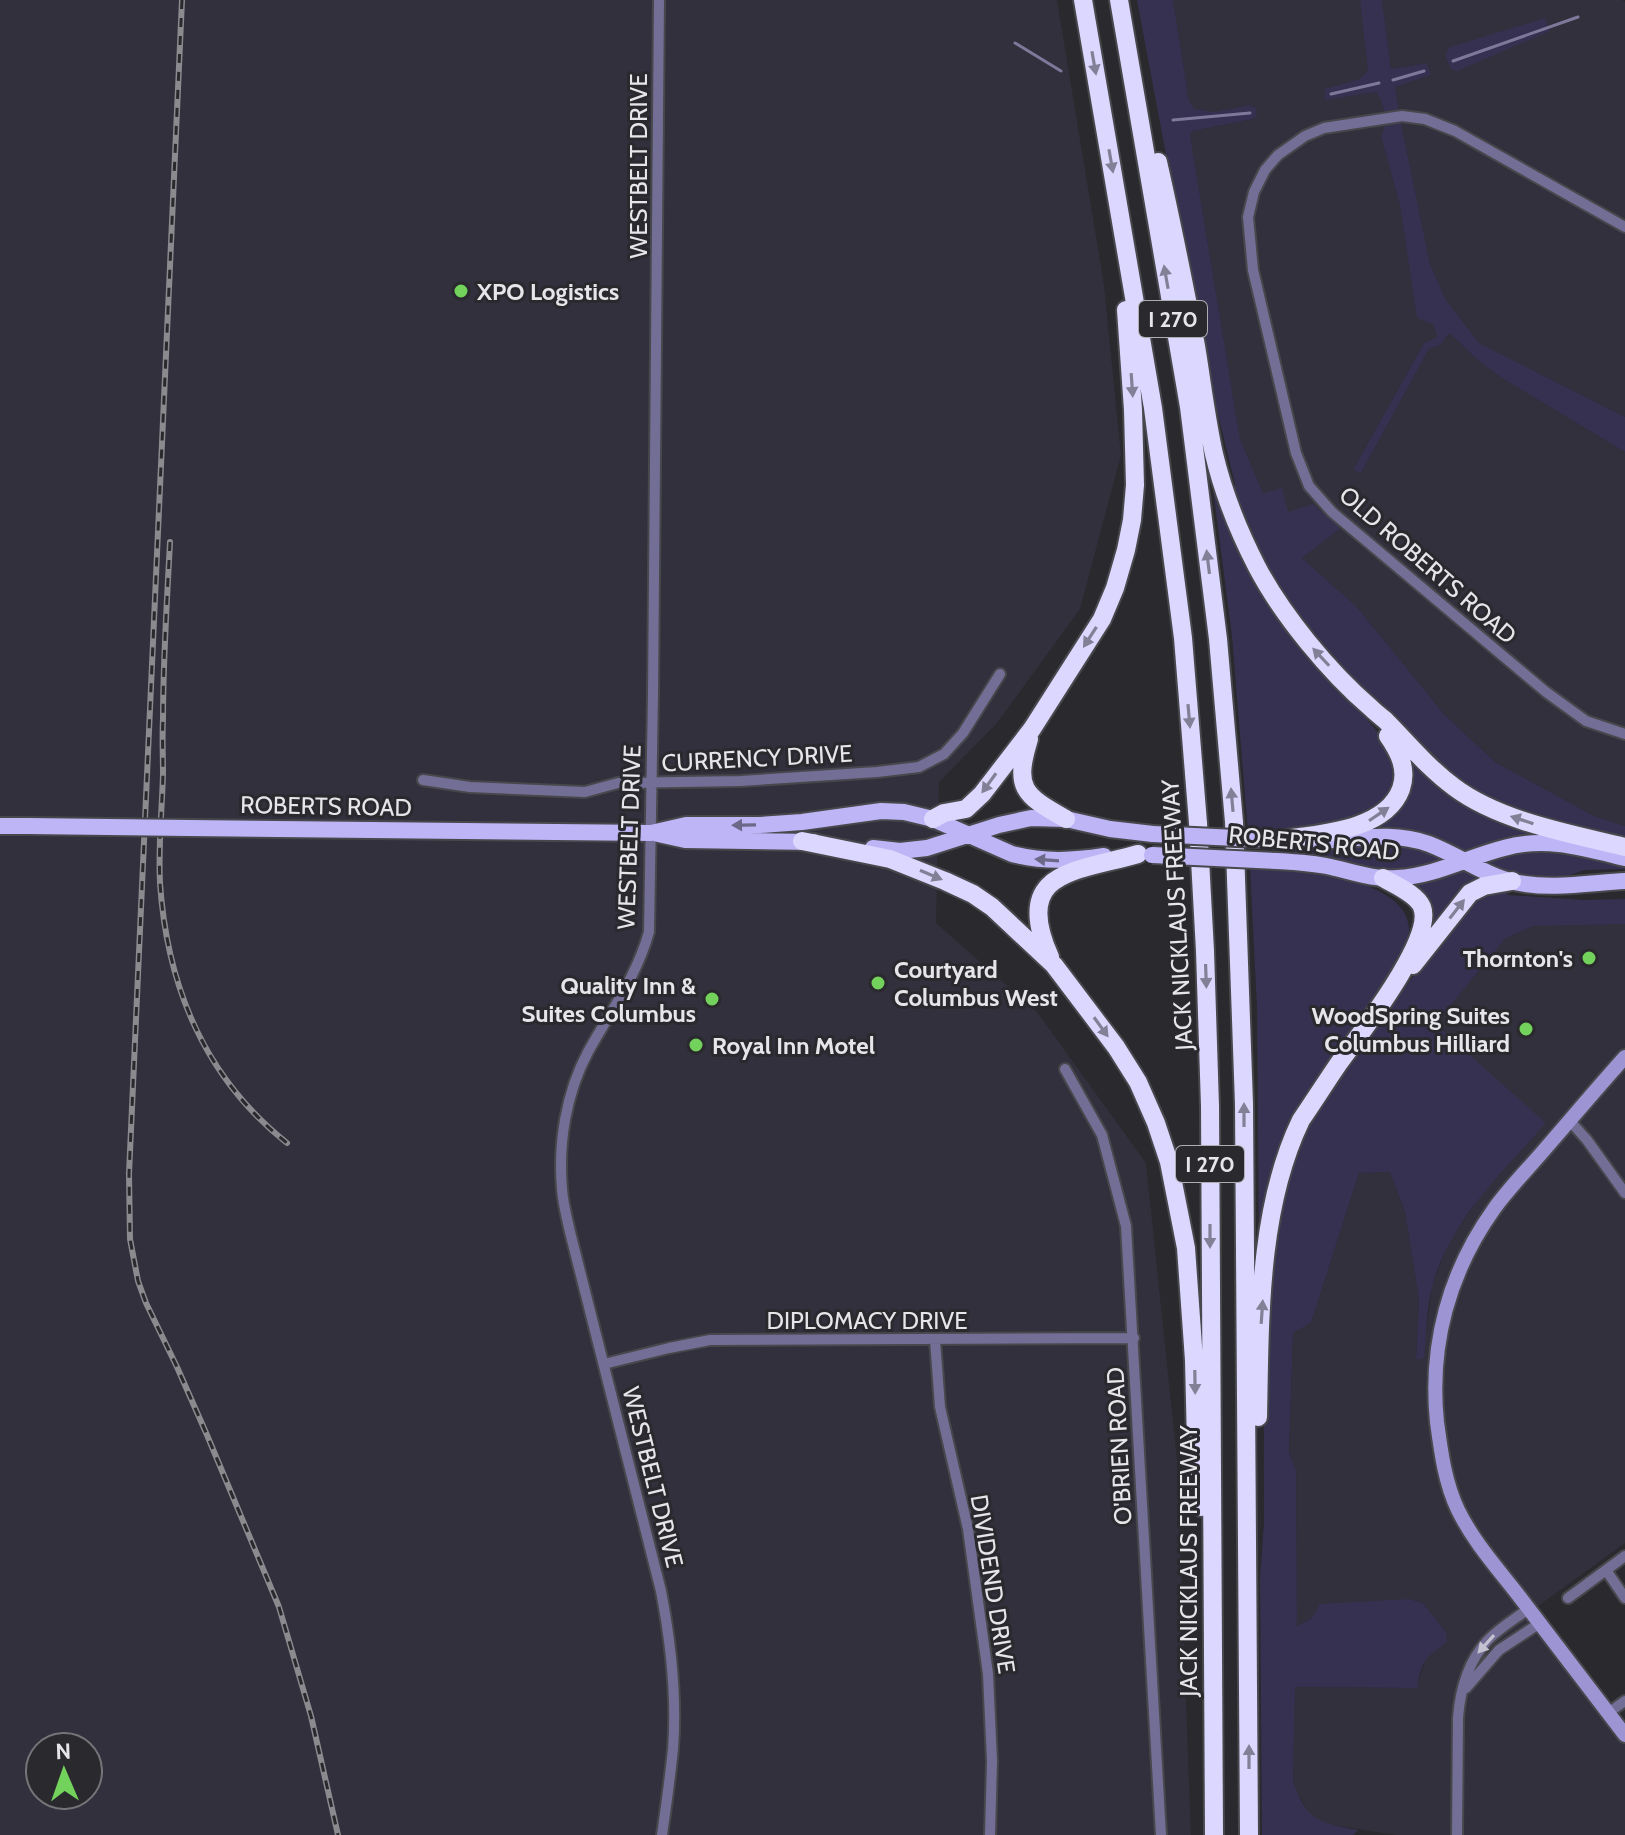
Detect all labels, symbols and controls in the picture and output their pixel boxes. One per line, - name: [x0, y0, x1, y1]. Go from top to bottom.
- one-way arrow: [1089, 51, 1101, 76]
- street label: WESTBELT DRIVE: [624, 73, 653, 259]
- one-way arrow: [1106, 149, 1118, 174]
- one-way arrow: [1160, 264, 1172, 289]
- place label: XPO Logistics: [476, 277, 619, 306]
- marker: XPO Logistics: [452, 282, 470, 300]
- road number: I 270: [1139, 301, 1207, 337]
- one-way arrow: [1126, 373, 1139, 398]
- street label: OLD ROBERTS ROAD: [1333, 480, 1523, 650]
- one-way arrow: [1201, 549, 1214, 574]
- one-way arrow: [1083, 626, 1098, 647]
- one-way arrow: [1313, 647, 1331, 666]
- one-way arrow: [1183, 704, 1196, 729]
- street label: CURRENCY DRIVE: [661, 739, 853, 777]
- street label: WESTBELT DRIVE: [611, 744, 647, 930]
- one-way arrow: [982, 773, 997, 794]
- street label: JACK NICKLAUS FREEWAY: [1155, 778, 1199, 1052]
- one-way arrow: [1225, 787, 1238, 812]
- street label: ROBERTS ROAD: [240, 790, 412, 822]
- one-way arrow: [1369, 806, 1390, 821]
- one-way arrow: [1510, 813, 1534, 826]
- one-way arrow: [731, 819, 756, 831]
- street label: ROBERTS ROAD: [1227, 820, 1401, 866]
- one-way arrow: [1034, 853, 1059, 866]
- one-way arrow: [919, 869, 943, 882]
- one-way arrow: [1449, 899, 1465, 919]
- place label: Thornton's: [1463, 944, 1573, 973]
- marker: Thornton's: [1580, 949, 1598, 967]
- place label: Courtyard Columbus West: [894, 955, 1058, 1012]
- one-way arrow: [1200, 964, 1213, 989]
- place label: Quality Inn & Suites Columbus: [522, 971, 696, 1028]
- marker: Courtyard Columbus West: [869, 974, 887, 992]
- marker: Quality Inn & Suites Columbus: [703, 990, 721, 1008]
- place label: WoodSpring Suites Columbus Hilliard: [1312, 1001, 1510, 1058]
- one-way arrow: [1093, 1017, 1109, 1038]
- marker: WoodSpring Suites Columbus Hilliard: [1517, 1020, 1535, 1038]
- place label: Royal Inn Motel: [712, 1031, 875, 1060]
- marker: Royal Inn Motel: [687, 1036, 705, 1054]
- one-way arrow: [1238, 1102, 1250, 1127]
- road number: I 270: [1176, 1146, 1244, 1182]
- one-way arrow: [1204, 1224, 1216, 1249]
- one-way arrow: [1256, 1299, 1269, 1324]
- street label: DIPLOMACY DRIVE: [767, 1306, 967, 1335]
- street label: O'BRIEN ROAD: [1100, 1366, 1138, 1526]
- one-way arrow: [1189, 1370, 1201, 1395]
- street label: WESTBELT DRIVE: [617, 1384, 689, 1570]
- street label: JACK NICKLAUS FREEWAY: [1174, 1425, 1203, 1698]
- street label: DIVIDEND DRIVE: [965, 1492, 1021, 1676]
- one-way arrow: [1477, 1634, 1495, 1654]
- north arrow: [24, 1731, 104, 1811]
- text: N: [55, 1738, 72, 1765]
- one-way arrow: [1242, 1744, 1255, 1769]

